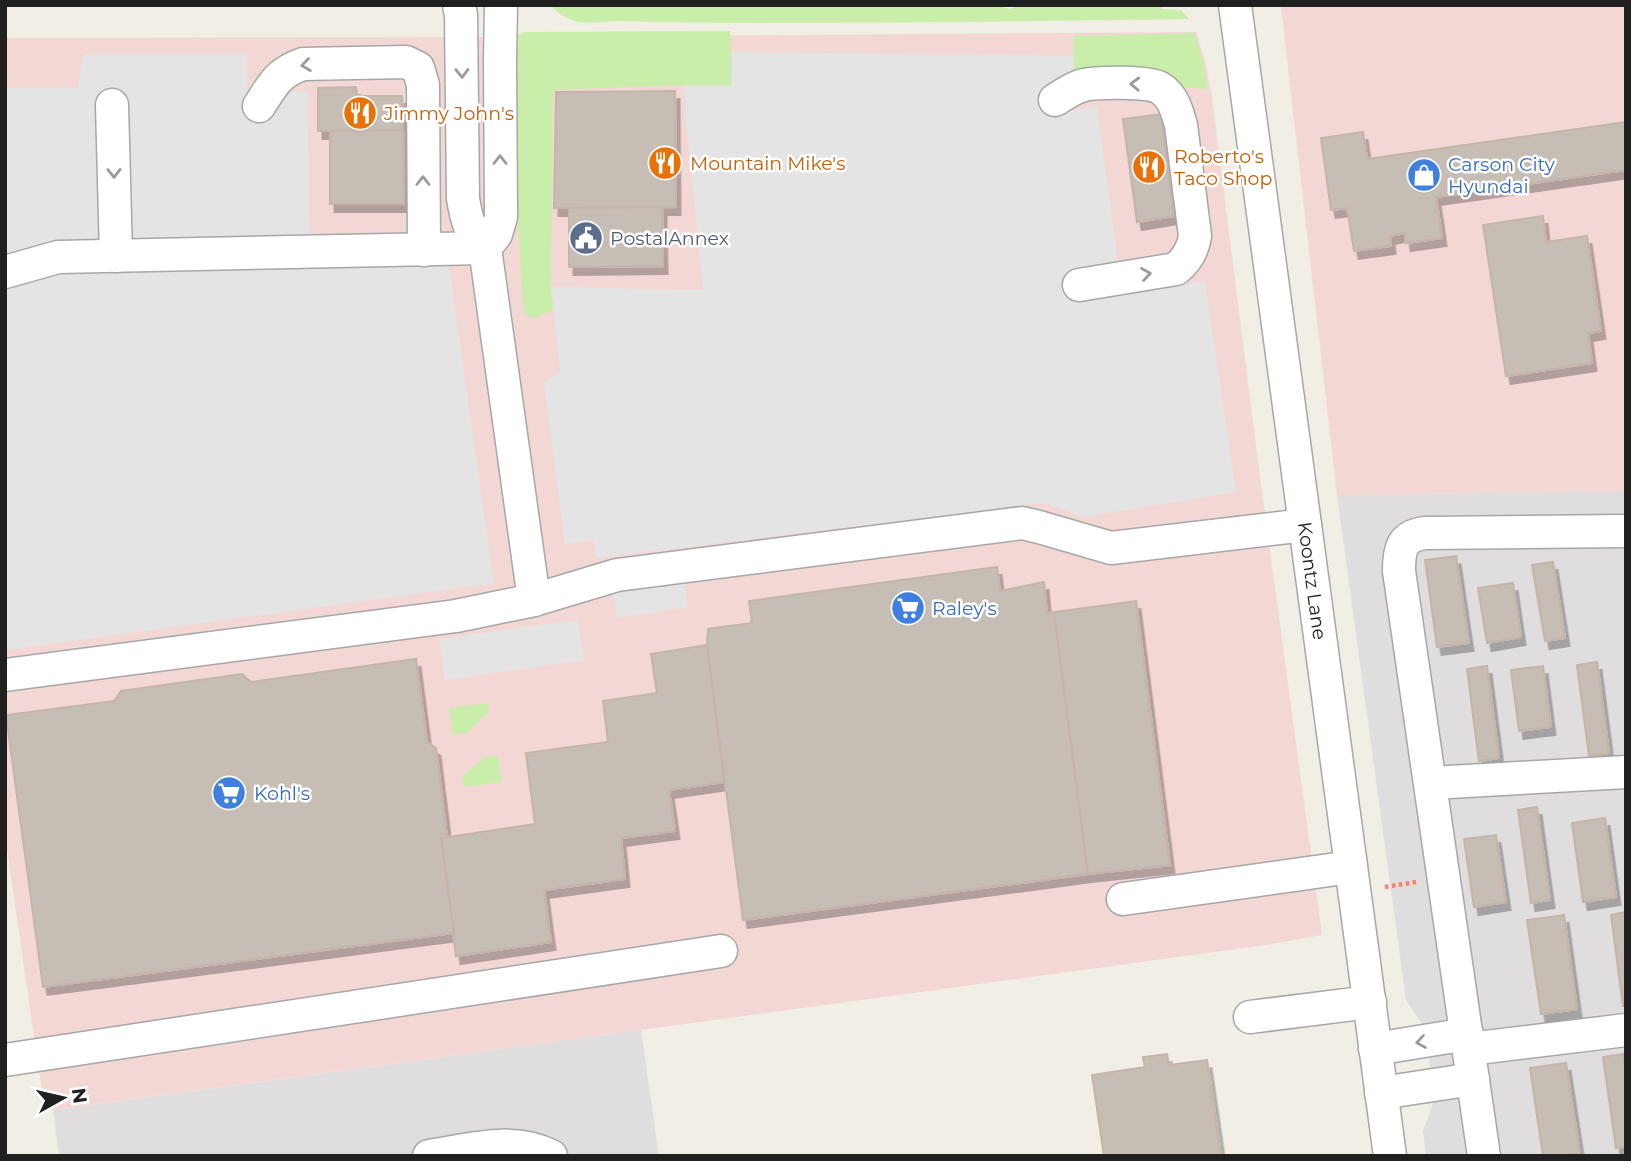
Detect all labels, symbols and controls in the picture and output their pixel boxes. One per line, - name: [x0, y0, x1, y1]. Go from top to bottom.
- one-way arrow: [300, 58, 312, 73]
- one-way arrow: [455, 68, 470, 79]
- one-way arrow: [1129, 76, 1140, 92]
- restaurant icon: Jimmy John's: [341, 94, 379, 132]
- place label: Jimmy John's: [383, 102, 514, 125]
- restaurant icon: Mountain Mike's: [646, 144, 684, 182]
- place label: Roberto's Taco Shop: [1174, 145, 1272, 190]
- restaurant icon: Roberto's Taco Shop: [1130, 148, 1168, 186]
- place label: Mountain Mike's: [690, 152, 845, 175]
- place label: Carson City Hyundai: [1448, 153, 1556, 198]
- one-way arrow: [492, 154, 508, 165]
- shop icon: Carson City Hyundai: [1405, 156, 1443, 194]
- one-way arrow: [106, 168, 121, 179]
- one-way arrow: [416, 176, 431, 187]
- public building icon: PostalAnnex: [567, 219, 605, 257]
- place label: PostalAnnex: [610, 227, 729, 250]
- one-way arrow: [1140, 267, 1152, 282]
- street label: Koontz Lane: [1293, 520, 1331, 641]
- supermarket icon: Raley's: [889, 589, 927, 627]
- place label: Raley's: [932, 597, 997, 620]
- supermarket icon: Kohl's: [210, 774, 248, 812]
- place label: Kohl's: [254, 782, 310, 805]
- one-way arrow: [1415, 1034, 1427, 1049]
- north arrow: [28, 1063, 98, 1133]
- text: N: [67, 1086, 92, 1105]

